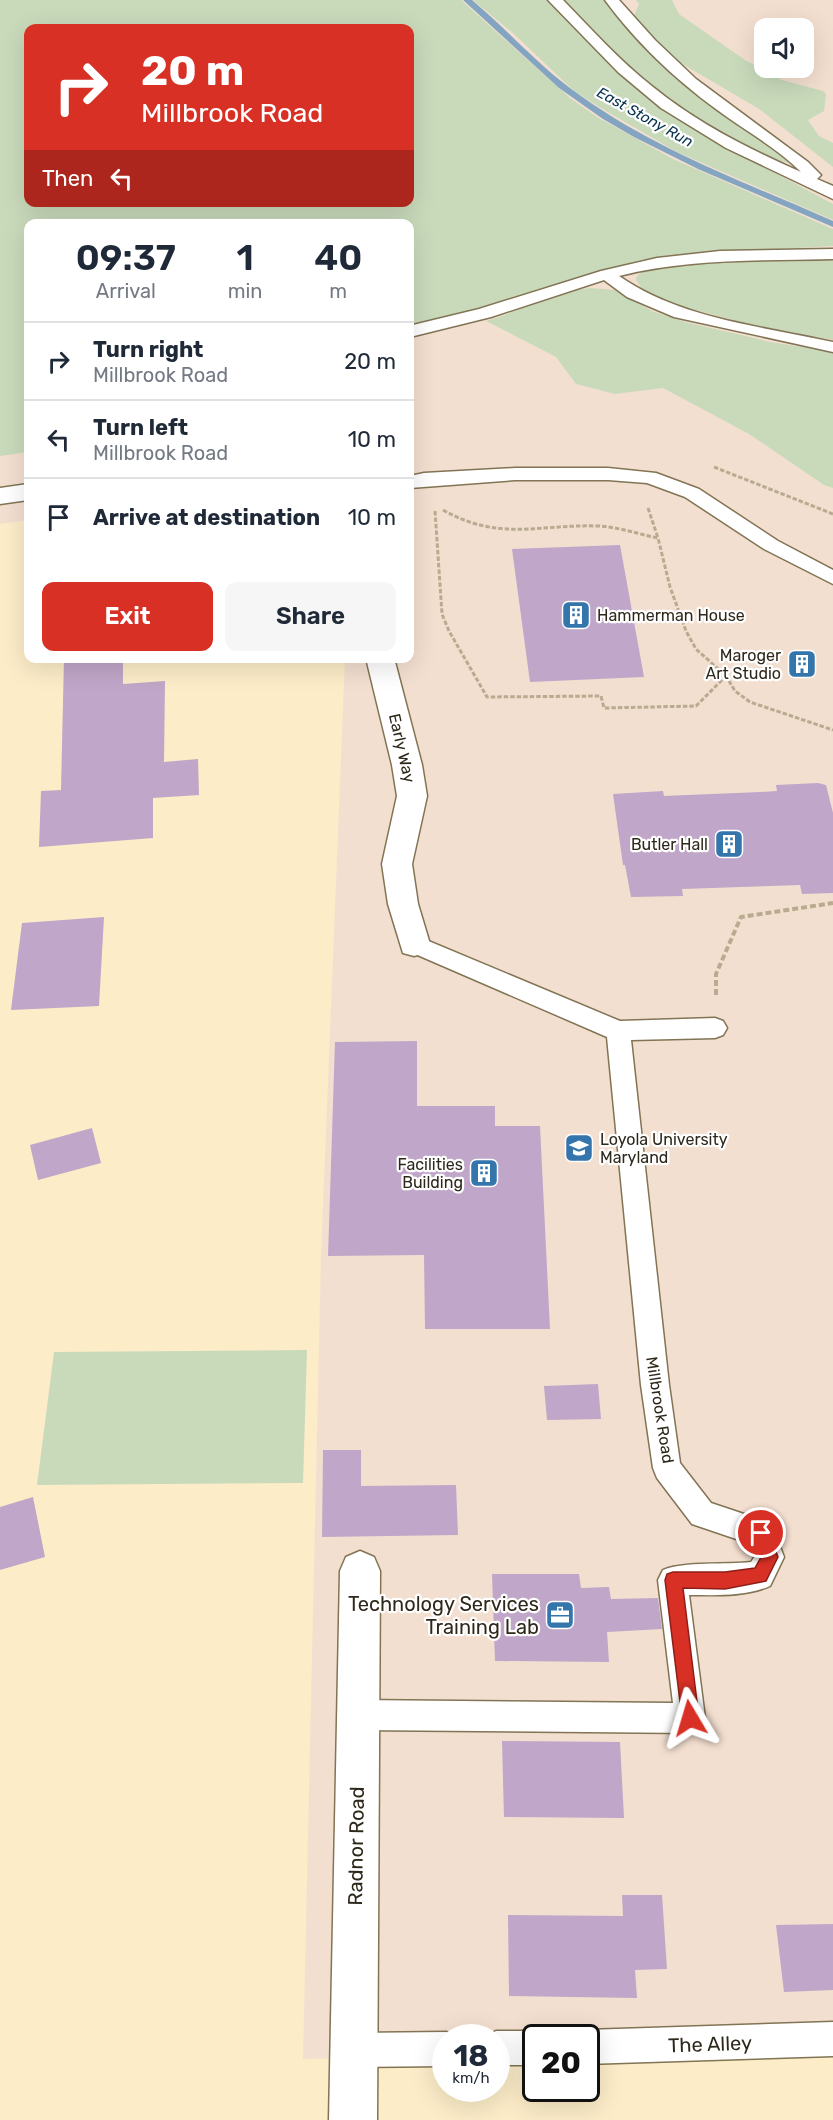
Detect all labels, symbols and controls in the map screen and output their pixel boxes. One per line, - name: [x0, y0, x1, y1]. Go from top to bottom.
- map controls: [754, 18, 814, 78]
- button: sound: [754, 18, 814, 78]
- text: 20 m: [141, 46, 244, 96]
- icon: right: [42, 48, 120, 126]
- water label: East Stony Run: [594, 83, 696, 151]
- text: Millbrook Road: [141, 97, 323, 129]
- icon: left: [105, 162, 138, 195]
- text: Then: [42, 165, 93, 192]
- text: 09:37: [76, 236, 176, 279]
- text: 1: [236, 236, 254, 279]
- text: 40: [314, 236, 362, 279]
- text: Arrival: [96, 279, 156, 303]
- text: min: [228, 279, 262, 303]
- text: m: [329, 279, 347, 303]
- text: Turn right: [93, 336, 203, 363]
- icon: right: [42, 345, 75, 378]
- text: 20 m: [344, 348, 396, 375]
- text: Millbrook Road: [93, 363, 228, 387]
- text: Turn left: [93, 414, 188, 441]
- icon: left: [42, 423, 75, 456]
- text: 10 m: [348, 426, 396, 453]
- text: Millbrook Road: [93, 441, 228, 465]
- icon: arrive: [42, 501, 75, 534]
- text: Arrive at destination: [93, 504, 320, 531]
- text: 10 m: [348, 504, 396, 531]
- button: Exit: [42, 582, 213, 651]
- button: Share: [225, 582, 396, 651]
- building icon: Hammerman House: [560, 599, 592, 631]
- place label: Hammerman House: [597, 606, 745, 625]
- place label: Maroger Art Studio: [706, 646, 781, 683]
- building icon: Maroger Art Studio: [786, 648, 818, 680]
- street label: Early Way: [385, 712, 419, 785]
- building icon: Butler Hall: [713, 828, 745, 860]
- place label: Butler Hall: [631, 835, 708, 854]
- place label: Loyola University Maryland: [600, 1130, 728, 1167]
- school or university icon: Loyola University Maryland: [563, 1132, 595, 1164]
- place label: Facilities Building: [398, 1155, 463, 1192]
- building icon: Facilities Building: [468, 1157, 500, 1189]
- street label: Millbrook Road: [642, 1355, 678, 1465]
- pin: [735, 1507, 786, 1558]
- icon: arrive: [744, 1516, 777, 1549]
- place label: Technology Services Training Lab: [348, 1592, 539, 1639]
- office icon: Technology Services Training Lab: [544, 1599, 576, 1631]
- position arrow: [658, 1686, 722, 1750]
- street label: Radnor Road: [343, 1786, 369, 1906]
- speed limit sign: 20: [522, 2024, 600, 2102]
- street label: The Alley: [668, 2031, 752, 2057]
- text: 18: [453, 2038, 489, 2074]
- text: km/h: [452, 2069, 490, 2087]

